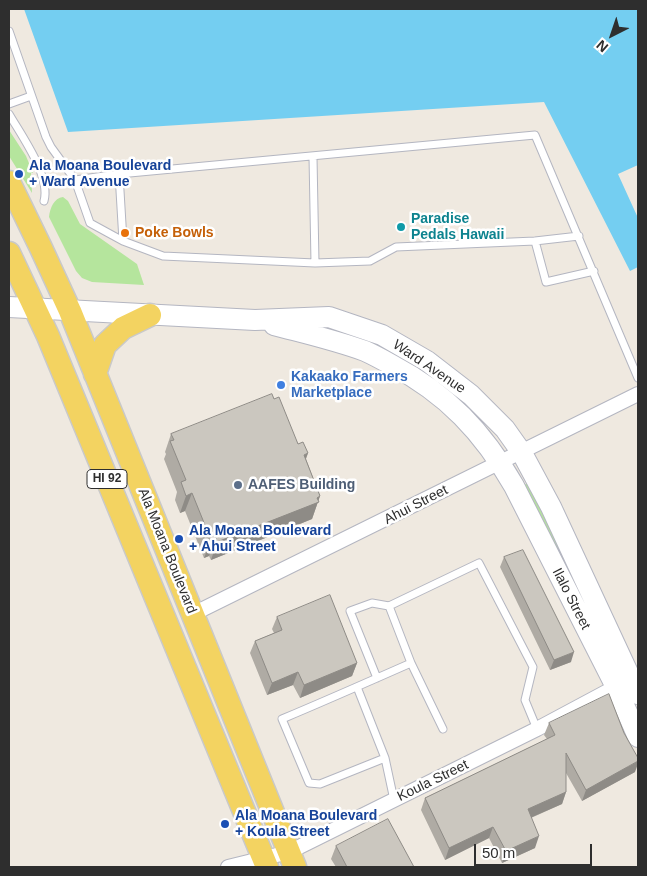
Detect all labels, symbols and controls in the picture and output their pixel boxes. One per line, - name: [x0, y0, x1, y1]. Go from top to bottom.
- north arrow: [587, 10, 637, 60]
- text: N: [593, 37, 611, 56]
- place label: Ala Moana Boulevard + Ward Avenue: [29, 158, 171, 190]
- marker: Ala Moana Boulevard + Ward Avenue: [13, 168, 25, 180]
- place label: Paradise Pedals Hawaii: [411, 211, 504, 243]
- marker: Paradise Pedals Hawaii: [395, 221, 407, 233]
- place label: Poke Bowls: [135, 225, 214, 241]
- marker: Poke Bowls: [119, 227, 131, 239]
- street label: Ward Avenue: [389, 337, 469, 397]
- place label: Kakaako Farmers Marketplace: [291, 369, 408, 402]
- marker: Kakaako Farmers Marketplace: [275, 379, 287, 391]
- road number: HI 92: [87, 469, 127, 488]
- place label: AAFES Building: [248, 477, 355, 493]
- marker: AAFES Building: [232, 479, 244, 491]
- street label: Ahui Street: [381, 482, 451, 528]
- street label: Ala Moana Boulevard: [134, 486, 200, 616]
- place label: Ala Moana Boulevard + Ahui Street: [189, 523, 331, 556]
- marker: Ala Moana Boulevard + Ahui Street: [173, 533, 185, 545]
- street label: Ilalo Street: [548, 565, 594, 633]
- street label: Koula Street: [395, 757, 471, 805]
- place label: Ala Moana Boulevard + Koula Street: [235, 808, 377, 840]
- marker: Ala Moana Boulevard + Koula Street: [219, 818, 231, 830]
- scale bar: [477, 834, 594, 866]
- text: 50 m: [482, 844, 515, 861]

